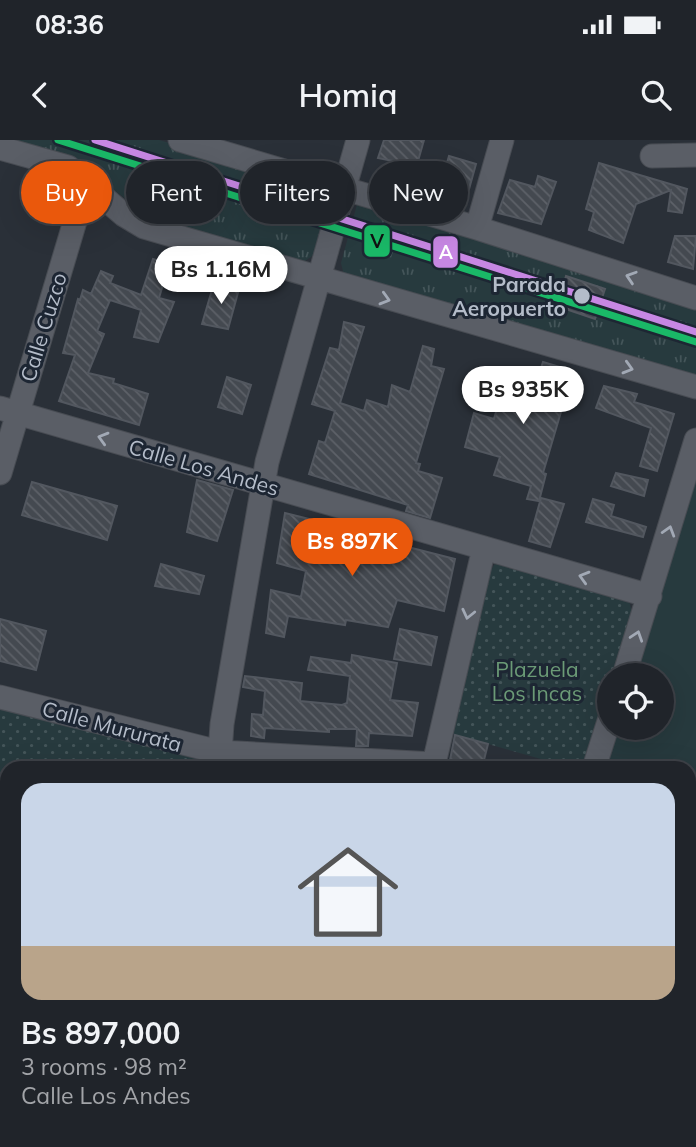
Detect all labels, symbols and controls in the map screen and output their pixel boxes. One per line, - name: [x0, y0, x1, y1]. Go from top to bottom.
- text: 08:36: [35, 8, 104, 41]
- text: Homiq: [298, 75, 398, 115]
- icon: back: [21, 76, 59, 114]
- icon: search: [637, 76, 675, 114]
- chip: Buy: [21, 161, 112, 224]
- chip: Rent: [126, 161, 226, 224]
- chip: Filters: [240, 161, 355, 224]
- chip: New: [369, 161, 468, 224]
- line badge: V: [363, 224, 391, 258]
- text: V: [369, 229, 384, 253]
- line badge: A: [432, 235, 459, 269]
- text: A: [439, 240, 454, 264]
- pin: Bs 1.16M: [149, 246, 293, 306]
- text: Bs 1.16M: [171, 254, 271, 283]
- street label: Calle Cuzco: [14, 269, 72, 385]
- place label: Parada Aeropuerto: [452, 271, 566, 321]
- one-way arrow: [625, 271, 637, 286]
- marker: Parada Aeropuerto: [572, 286, 592, 306]
- one-way arrow: [379, 291, 391, 305]
- one-way arrow: [621, 360, 633, 374]
- pin: Bs 935K: [458, 366, 588, 426]
- text: Bs 935K: [478, 374, 568, 403]
- one-way arrow: [98, 431, 110, 446]
- street label: Calle Los Andes: [126, 433, 282, 501]
- pin: Bs 897K: [287, 518, 417, 578]
- one-way arrow: [661, 525, 676, 537]
- text: Bs 897K: [307, 526, 397, 555]
- one-way arrow: [578, 571, 590, 585]
- one-way arrow: [462, 608, 477, 620]
- one-way arrow: [628, 630, 643, 642]
- park label: Plazuela Los Incas: [492, 656, 582, 706]
- map controls: [597, 663, 674, 740]
- button: locate: [597, 663, 674, 740]
- street label: Calle Mururata: [39, 695, 185, 757]
- icon: home: [285, 829, 411, 955]
- text: Bs 897,000: [21, 1014, 180, 1052]
- text: 3 rooms · 98 m²: [21, 1052, 187, 1081]
- text: Calle Los Andes: [21, 1081, 191, 1110]

